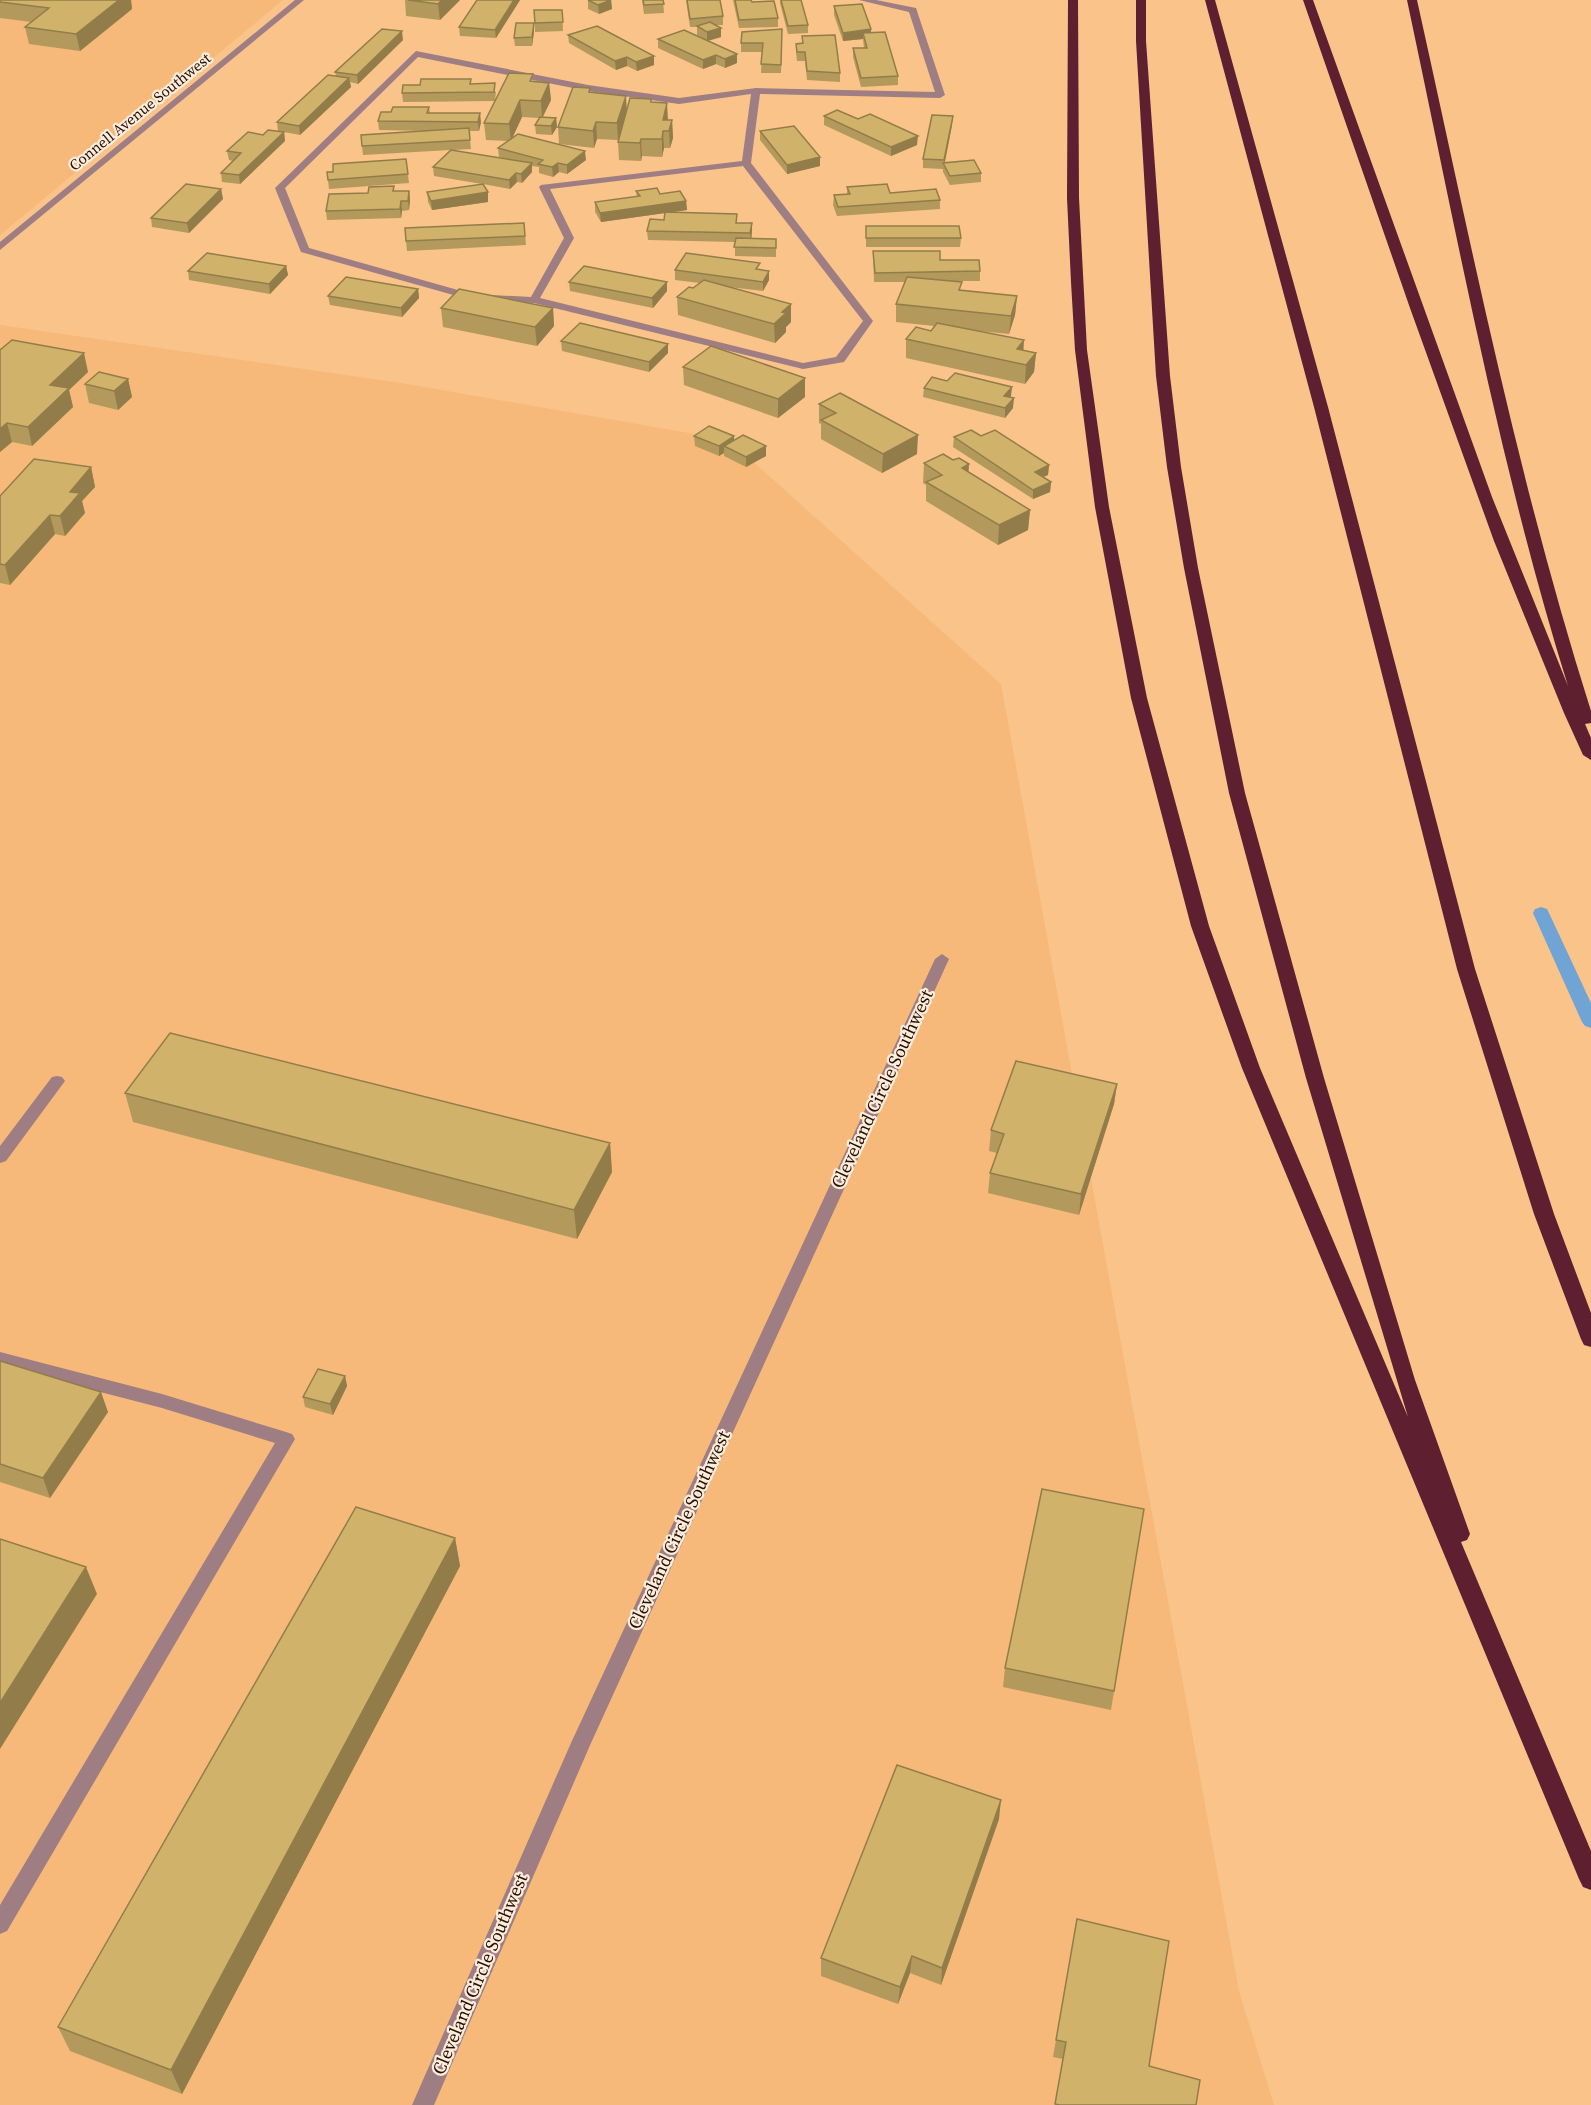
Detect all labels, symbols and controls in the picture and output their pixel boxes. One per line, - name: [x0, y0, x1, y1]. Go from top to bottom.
- street label: Connell Avenue Southwest: [64, 48, 215, 175]
- street label: Cleveland Circle Southwest: [825, 985, 939, 1192]
- street label: Cleveland Circle Southwest: [622, 1426, 736, 1633]
- street label: Cleveland Circle Southwest: [426, 1869, 533, 2078]

